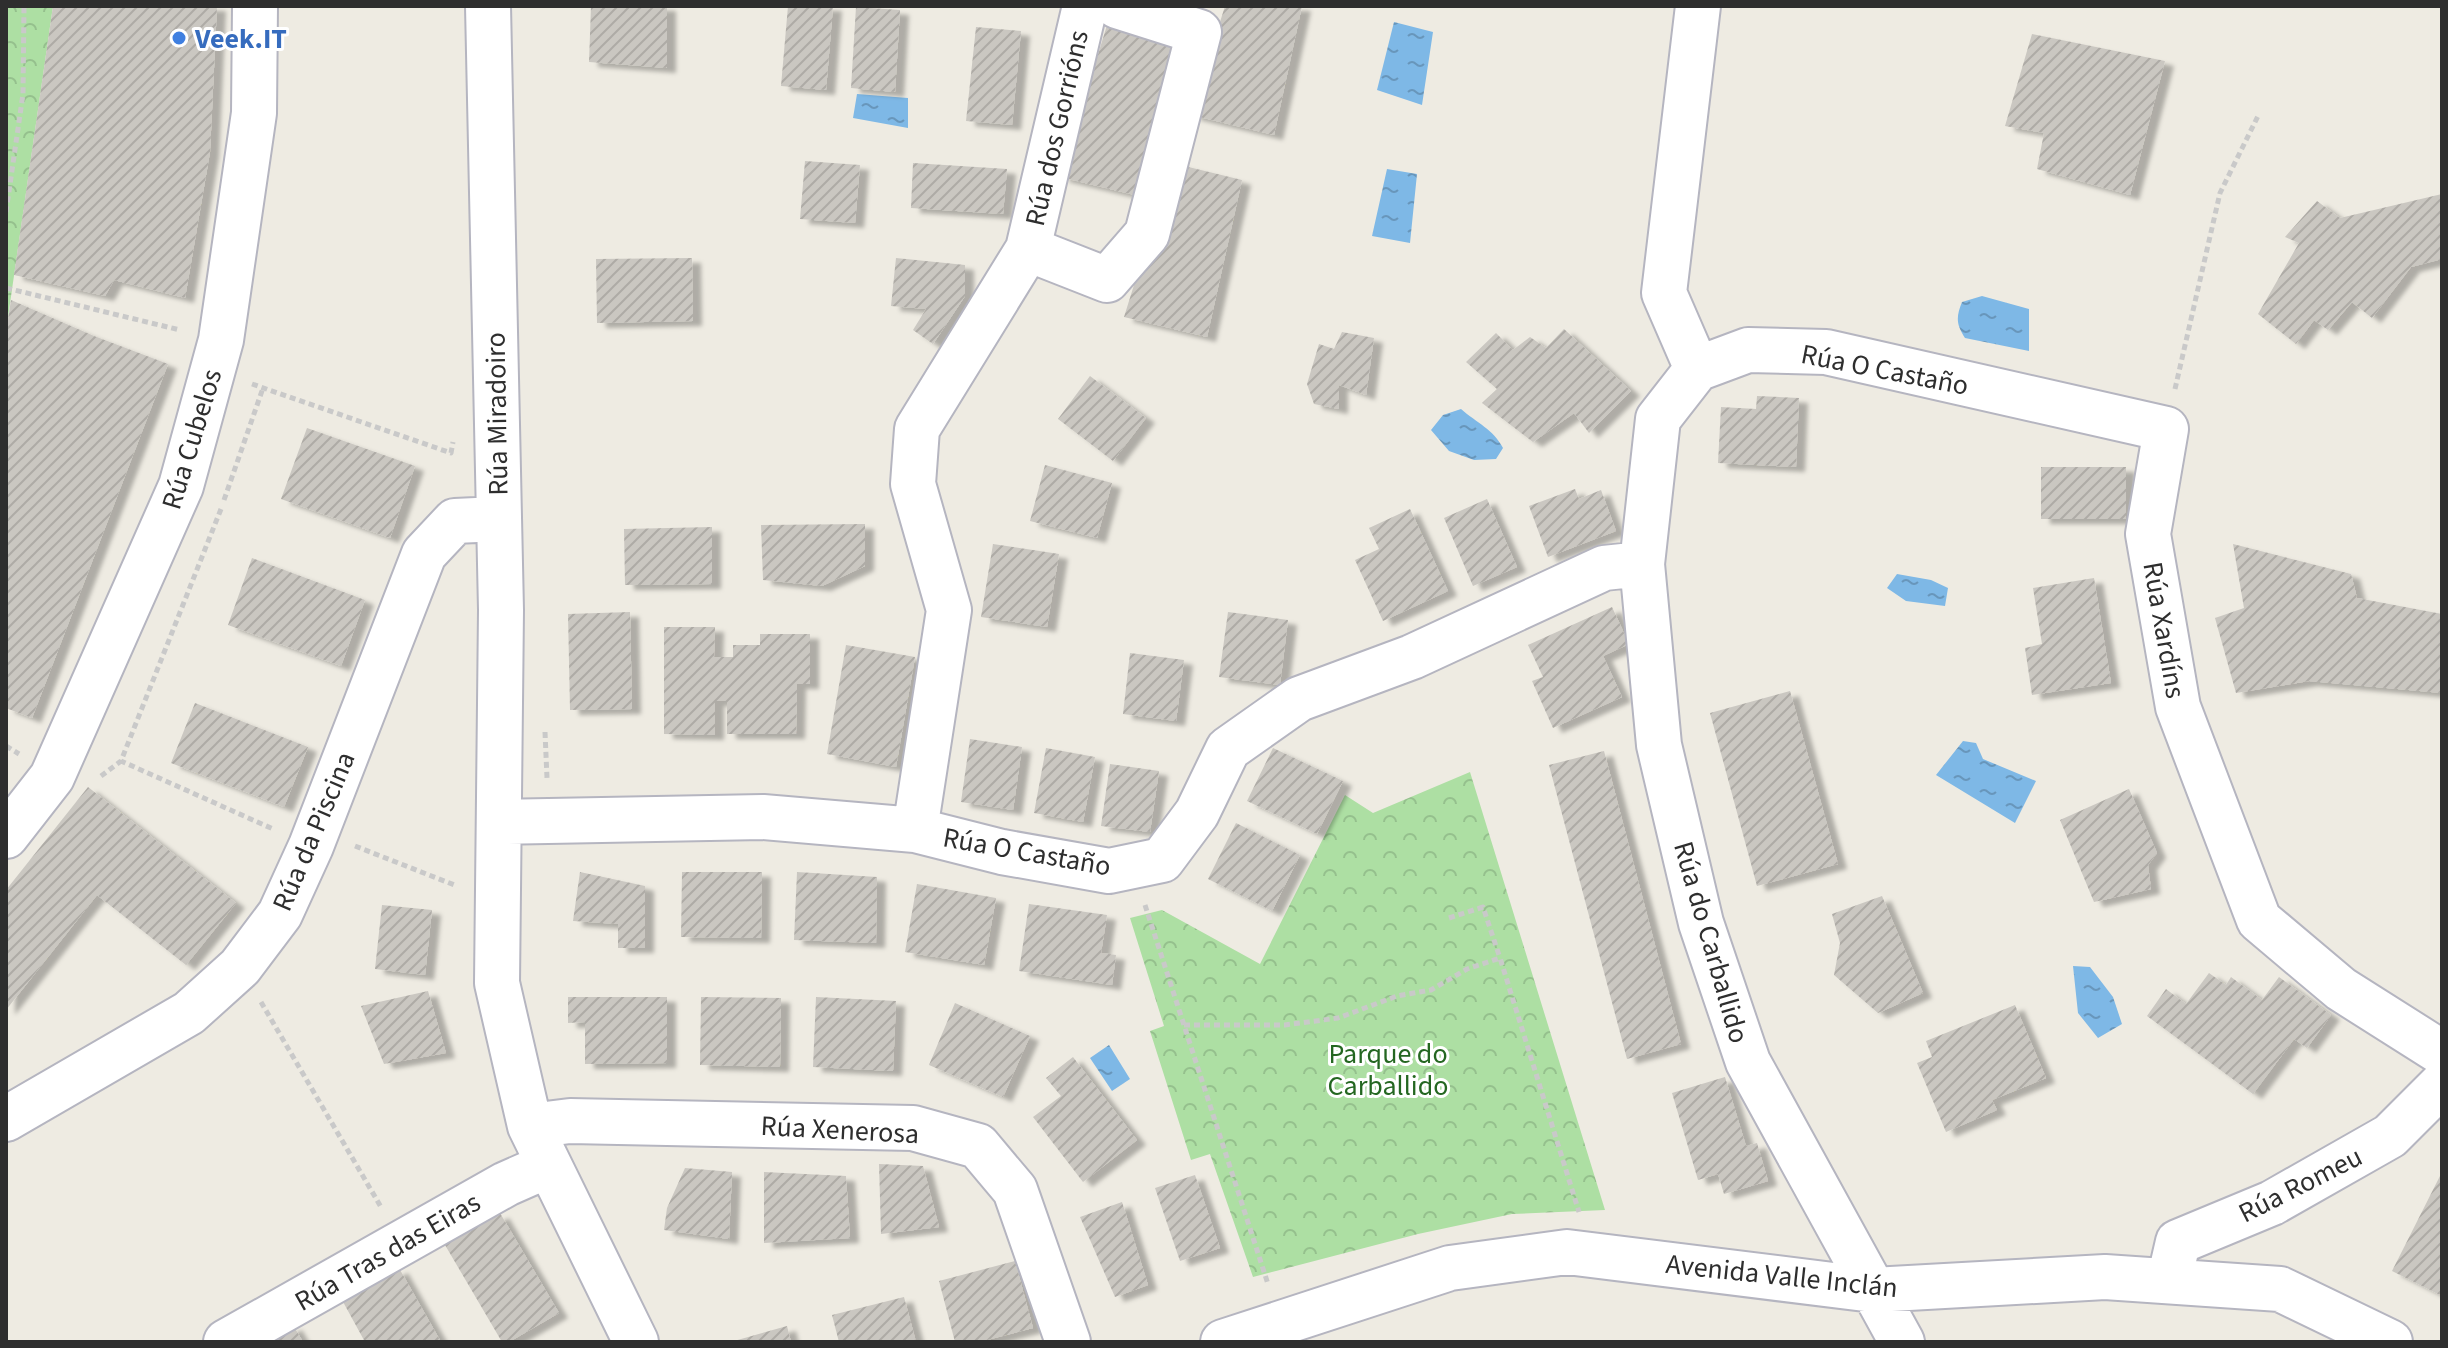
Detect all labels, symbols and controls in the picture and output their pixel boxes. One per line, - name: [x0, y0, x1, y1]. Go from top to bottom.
- place label: Veek.IT: [194, 19, 287, 59]
- street label: Rúa dos Gorrións: [1015, 26, 1099, 230]
- marker: Veek.IT: [170, 29, 188, 47]
- street label: Rúa Miradoiro: [476, 332, 518, 496]
- street label: Rúa O Castaño: [1798, 334, 1972, 406]
- street label: Rúa Cubelos: [152, 364, 232, 515]
- street label: Rúa Xardíns: [2132, 559, 2196, 702]
- street label: Rúa da Piscina: [262, 745, 365, 917]
- street label: Rúa O Castaño: [940, 818, 1114, 886]
- street label: Rúa do Carballido: [1663, 837, 1759, 1048]
- park label: Parque do Carballido: [1328, 1034, 1448, 1106]
- street label: Rúa Xenerosa: [760, 1106, 920, 1154]
- street label: Rúa Romeu: [2232, 1137, 2369, 1233]
- street label: Rúa Tras das Eiras: [287, 1182, 488, 1321]
- street label: Avenida Valle Inclán: [1664, 1244, 1900, 1308]

